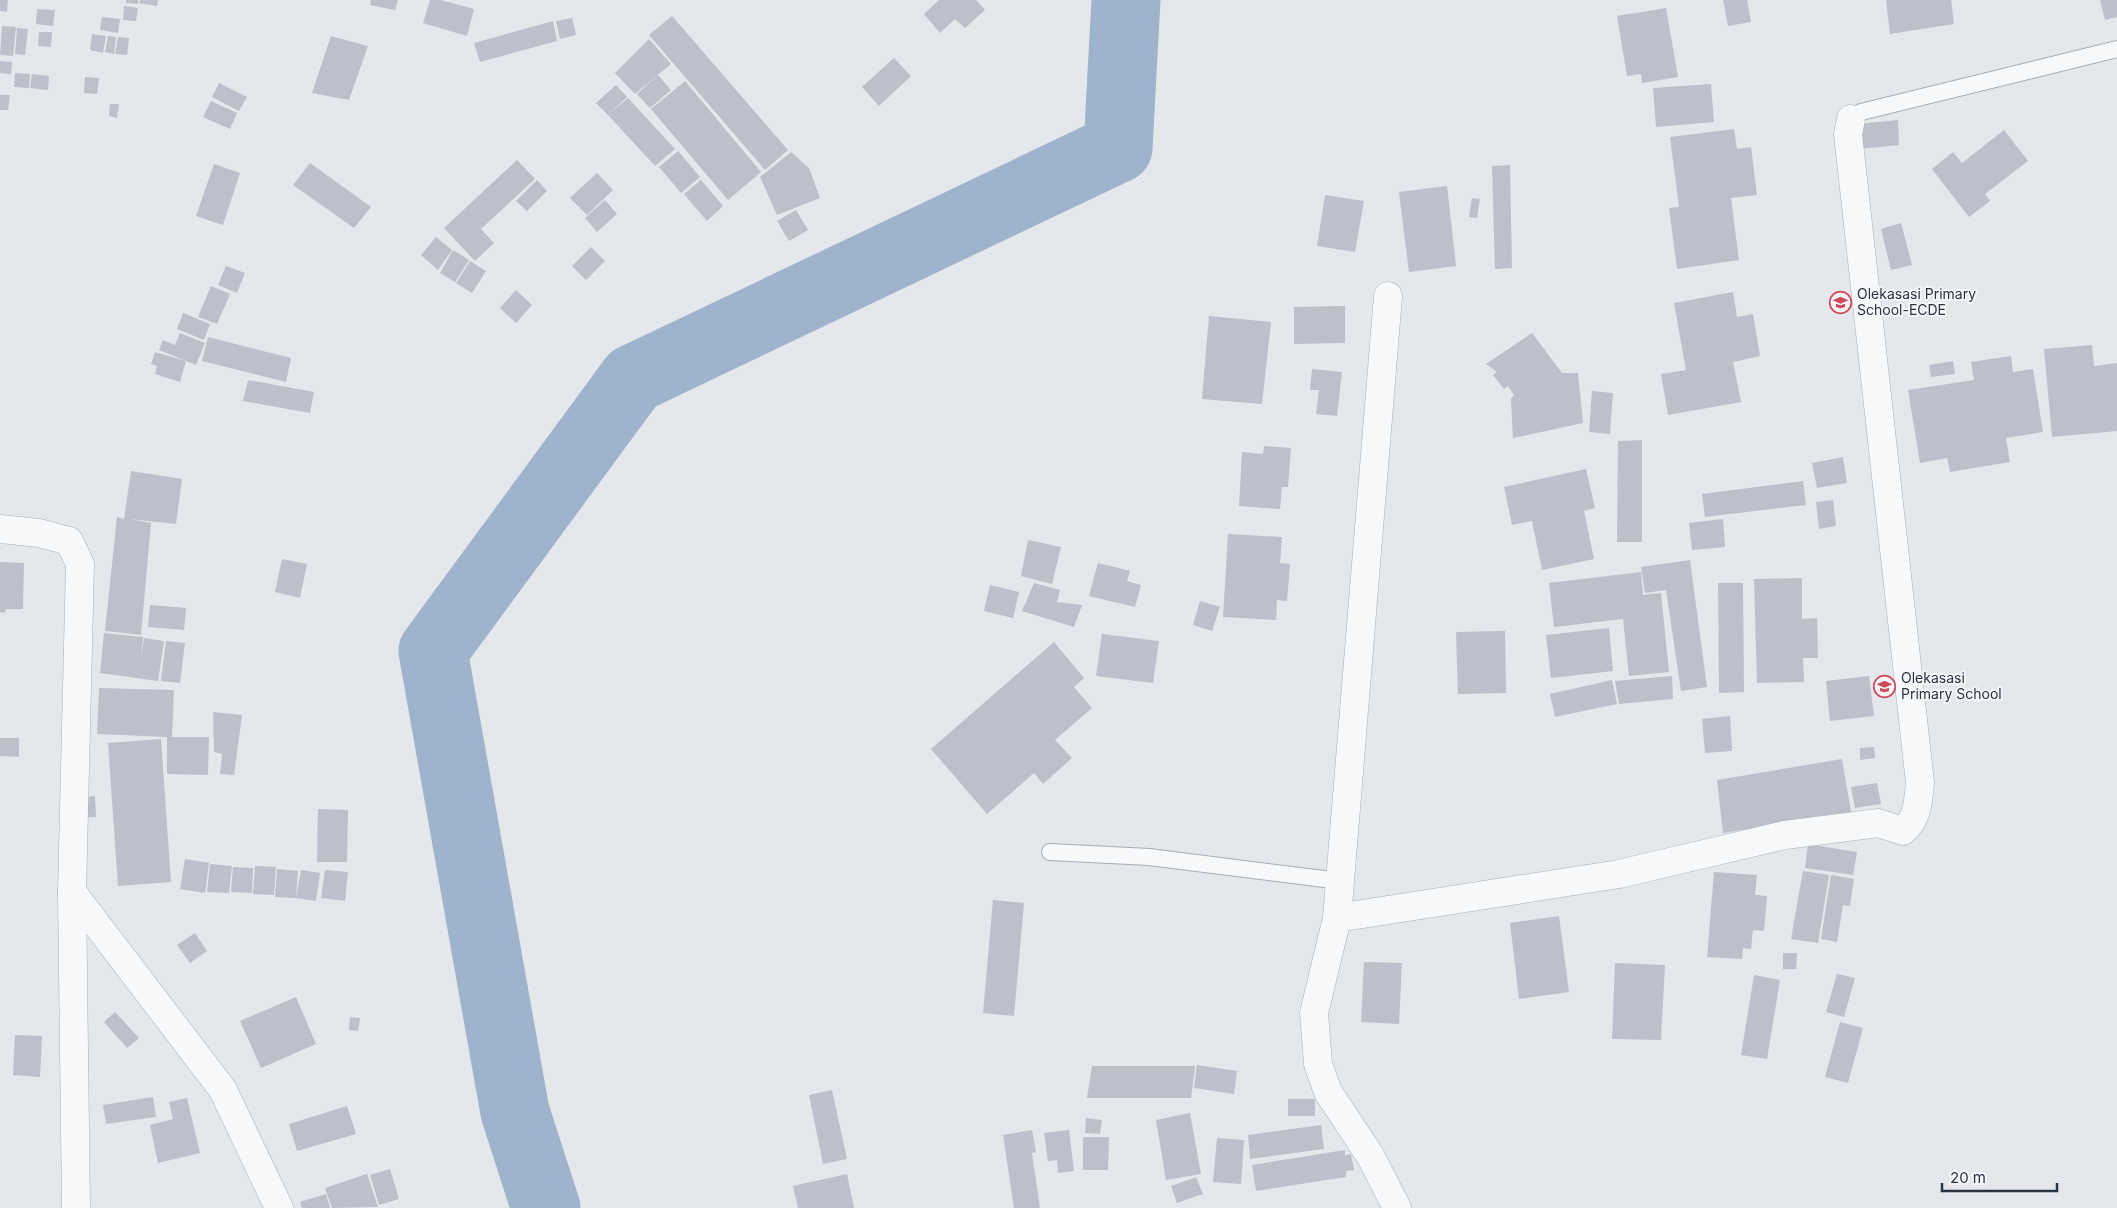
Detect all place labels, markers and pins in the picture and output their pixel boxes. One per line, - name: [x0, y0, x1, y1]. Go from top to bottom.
- place label: Olekasasi Primary School-ECDE: [1857, 285, 1976, 318]
- school or university icon: Olekasasi Primary School-ECDE: [1829, 290, 1853, 314]
- place label: Olekasasi Primary School: [1901, 669, 2002, 702]
- school or university icon: Olekasasi Primary School: [1873, 674, 1897, 698]

